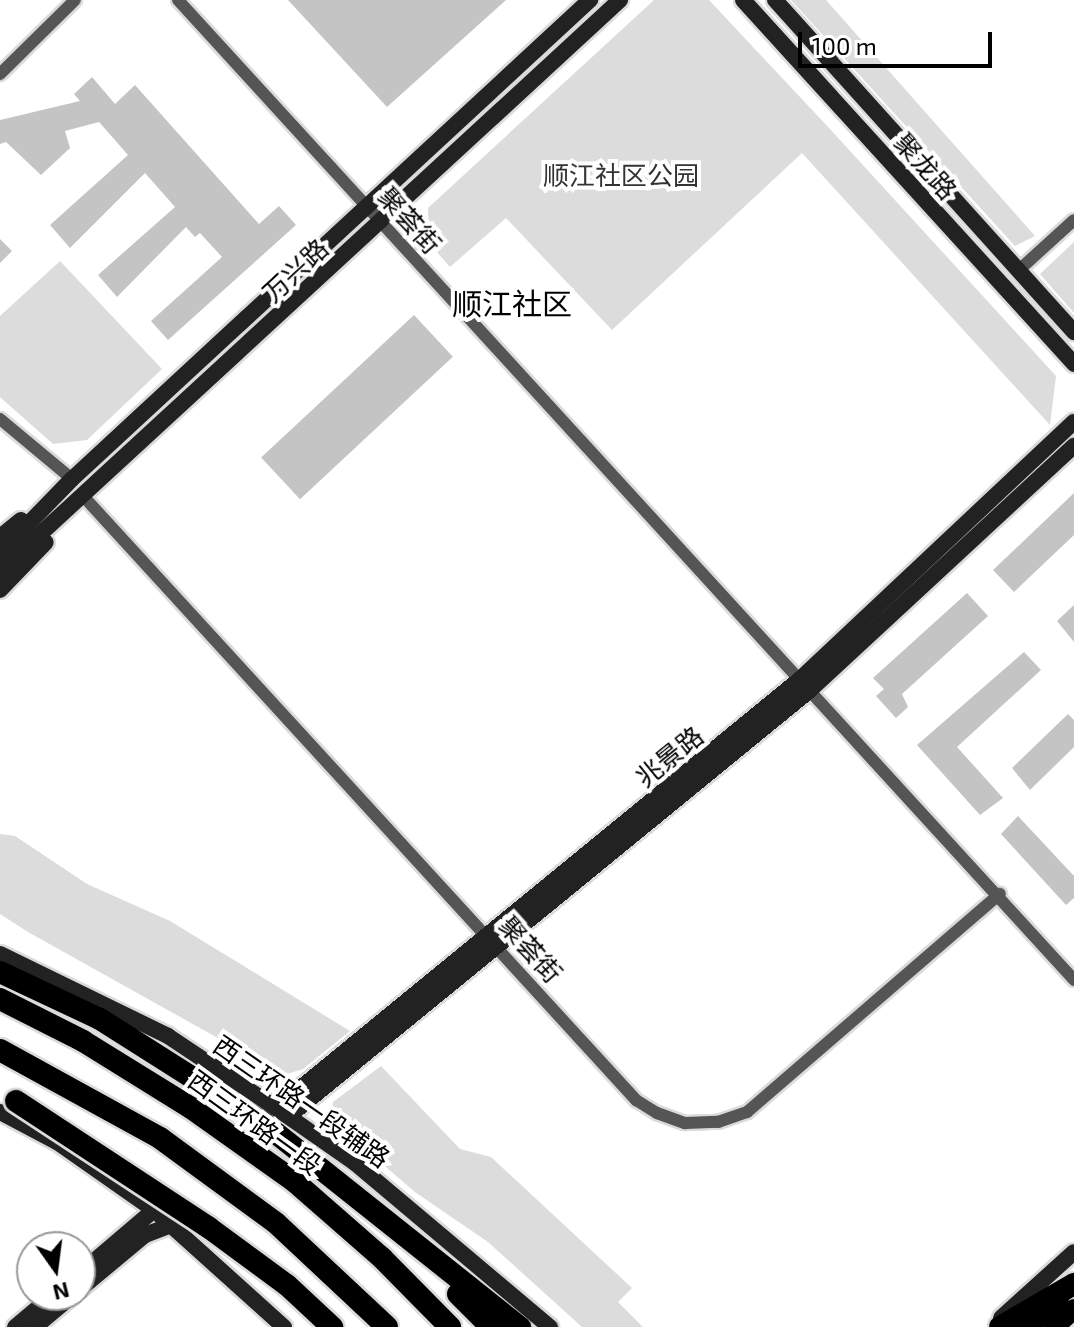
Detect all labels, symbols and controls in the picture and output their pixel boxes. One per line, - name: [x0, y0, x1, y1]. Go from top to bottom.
- scale bar: [802, 16, 996, 66]
- text: 100 m: [812, 31, 877, 60]
- street label: 聚龙路: [888, 127, 964, 205]
- park label: 顺江社区公园: [543, 159, 699, 191]
- street label: 聚荟街: [372, 181, 448, 259]
- street label: 万兴路: [256, 232, 334, 308]
- district label: 顺江社区: [452, 285, 572, 321]
- street label: 兆景路: [629, 719, 709, 793]
- street label: 聚荟街: [493, 910, 569, 988]
- street label: 西三环路一段辅路: [208, 1029, 396, 1173]
- street label: 西三环路一段: [183, 1064, 327, 1180]
- north arrow: [16, 1231, 96, 1311]
- text: N: [50, 1278, 72, 1307]

